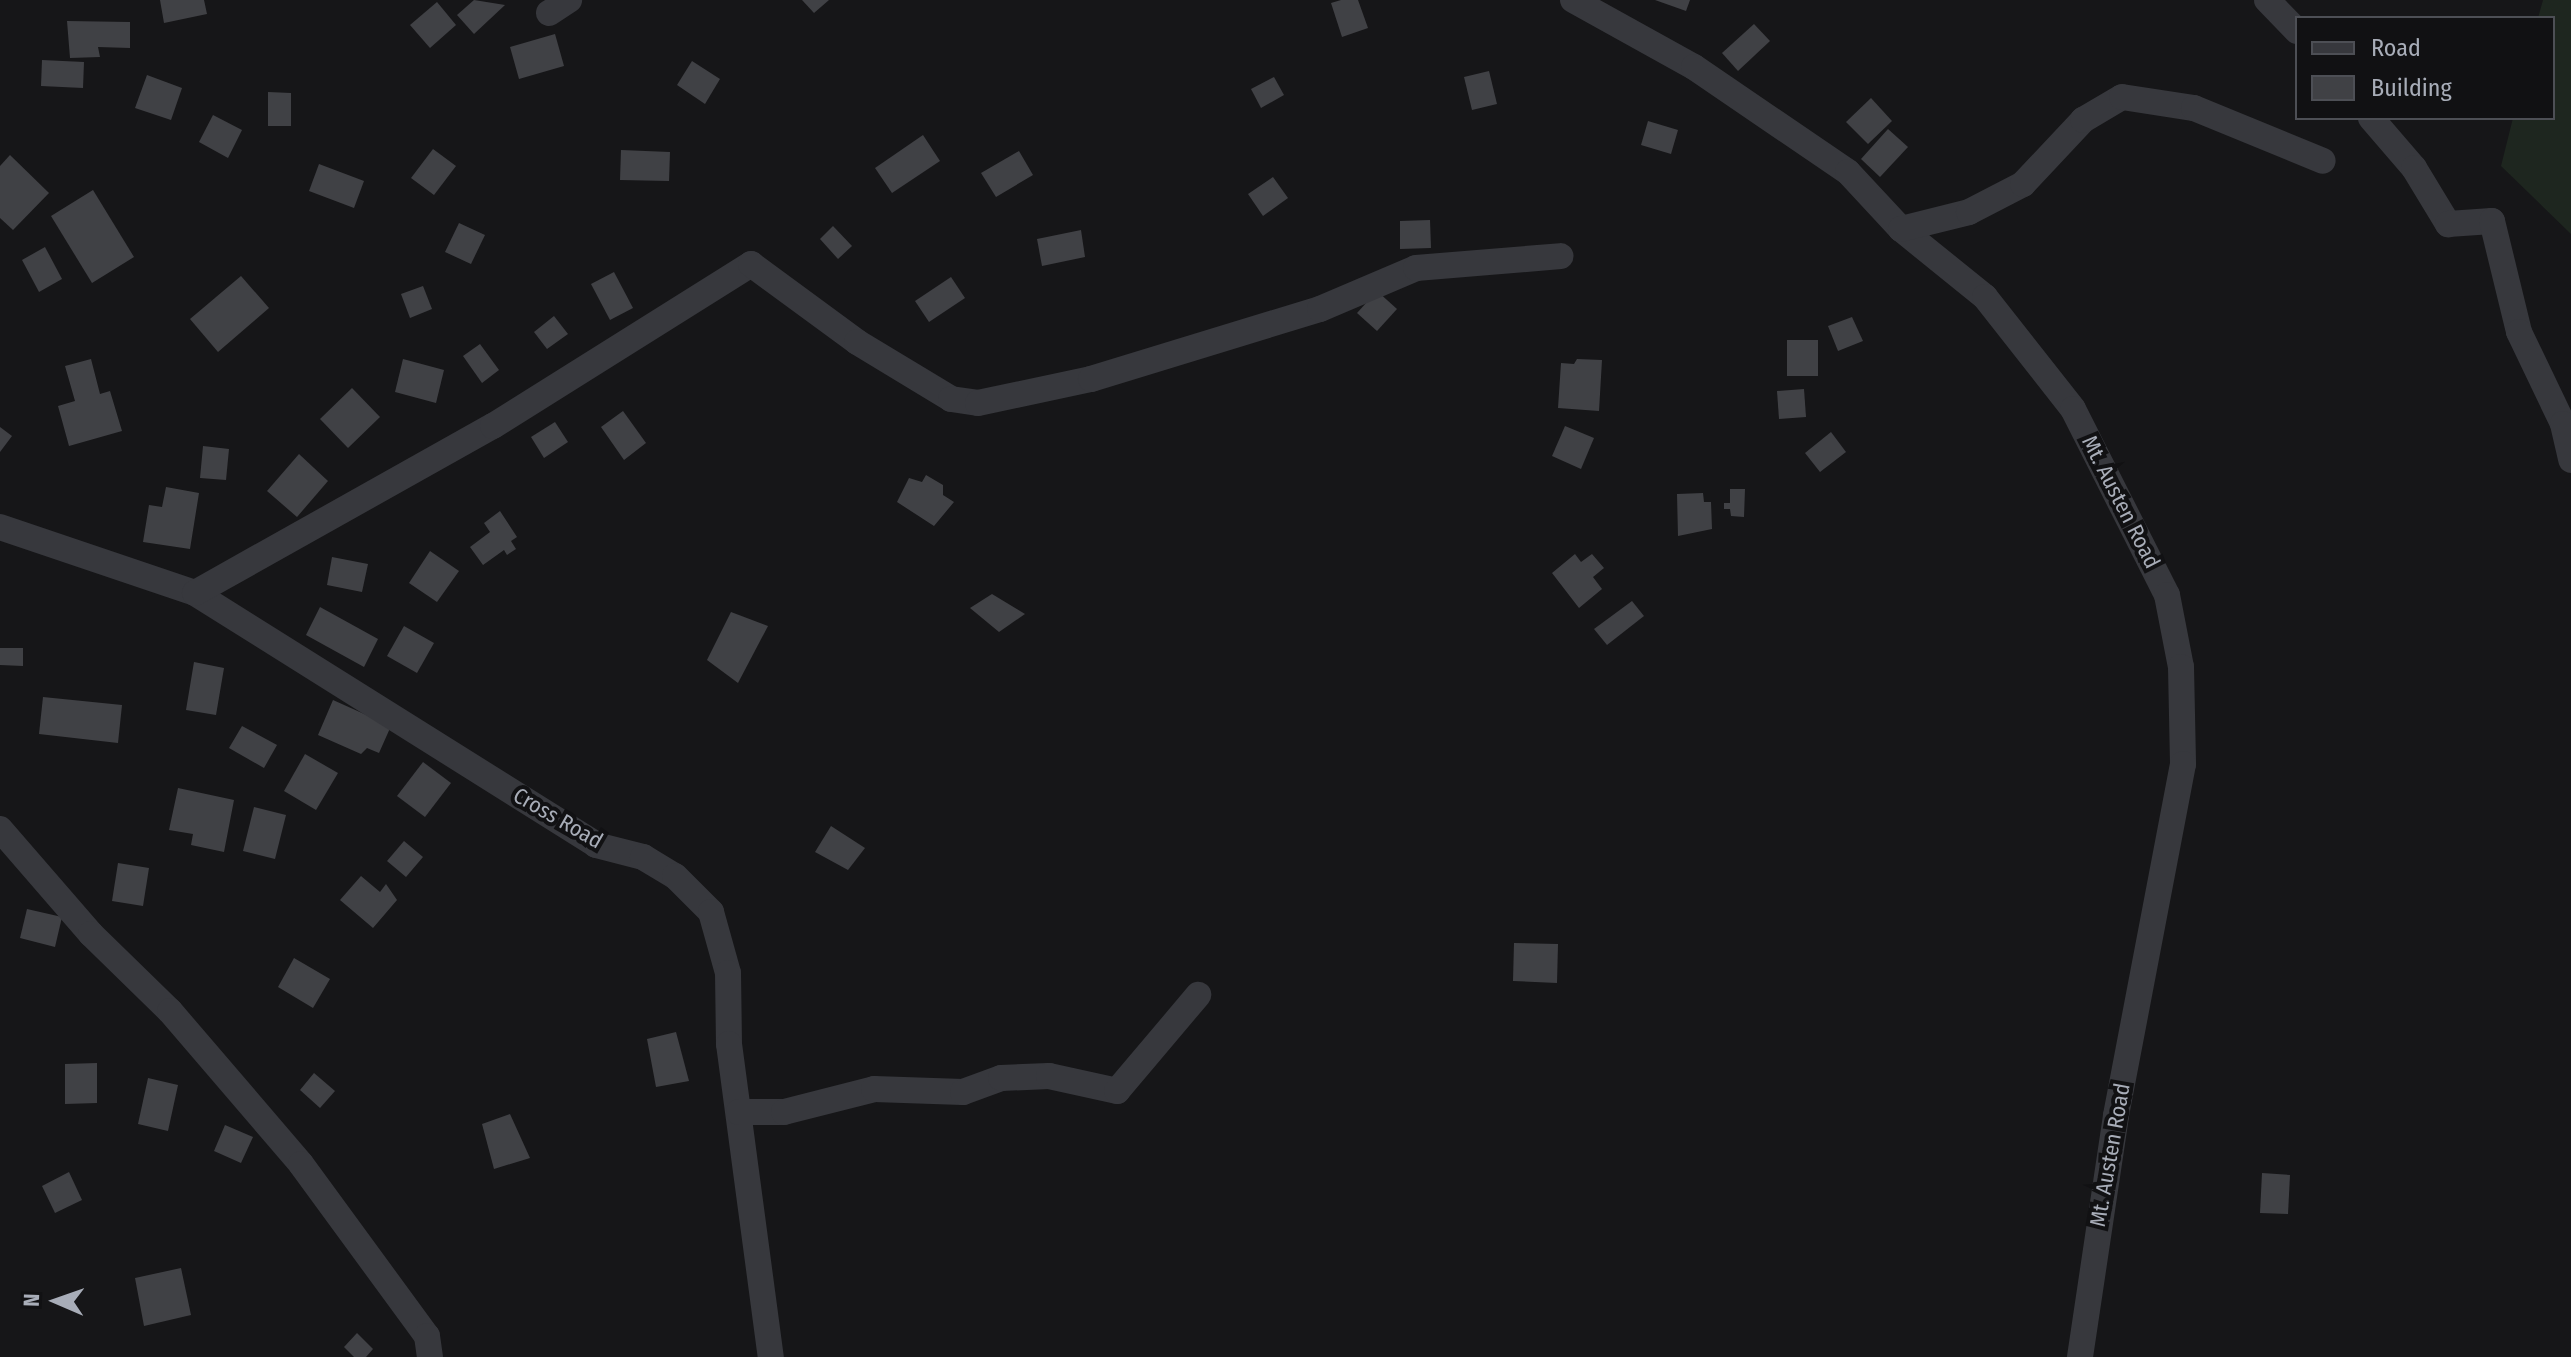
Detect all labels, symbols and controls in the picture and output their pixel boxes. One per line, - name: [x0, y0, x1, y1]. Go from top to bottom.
- legend: [2295, 16, 2555, 120]
- text: Road: [2371, 34, 2421, 62]
- text: Building: [2371, 74, 2452, 102]
- street label: Mt. Austen Road: [2076, 431, 2166, 573]
- street label: Cross Road: [509, 782, 607, 854]
- street label: Mt. Austen Road: [2084, 1081, 2136, 1229]
- north arrow: [16, 1261, 96, 1341]
- text: N: [18, 1293, 45, 1307]

